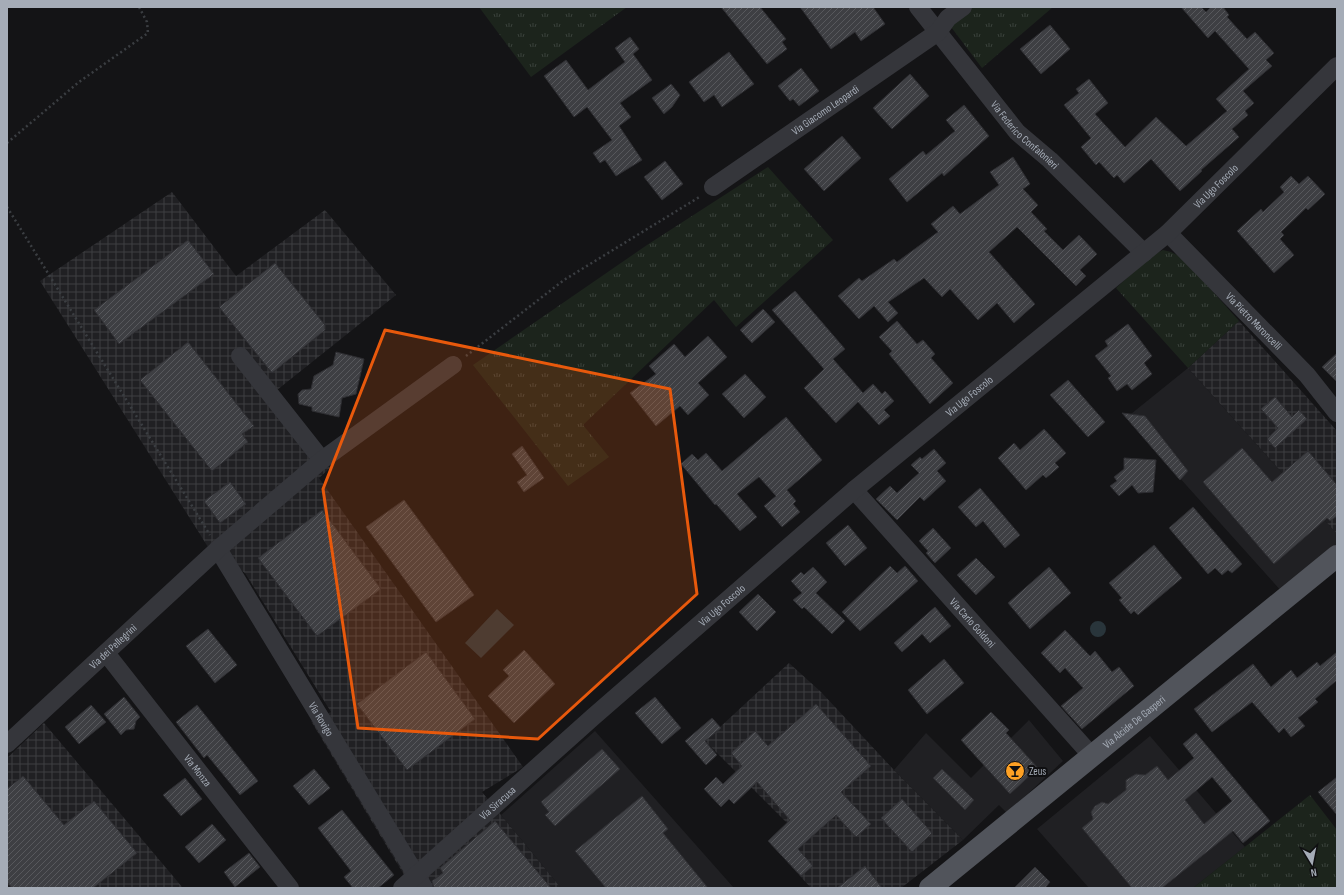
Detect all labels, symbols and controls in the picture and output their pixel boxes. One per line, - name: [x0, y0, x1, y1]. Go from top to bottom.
- street label: Via Giacomo Leopardi: [789, 82, 861, 137]
- street label: Via Federico Confalonieri: [988, 98, 1062, 172]
- street label: Via Ugo Foscolo: [1191, 161, 1241, 211]
- street label: Via Pietro Maroncelli: [1223, 290, 1285, 352]
- street label: Via Ugo Foscolo: [943, 372, 996, 419]
- street label: Via Ugo Foscolo: [696, 581, 748, 629]
- street label: Via Carlo Goldoni: [947, 595, 998, 650]
- street label: Via dei Pellegrini: [86, 621, 139, 671]
- street label: Via Alcide De Gasperi: [1100, 693, 1168, 751]
- street label: Via Rovigo: [306, 700, 337, 739]
- street label: Via Monza: [181, 752, 214, 789]
- bar icon: Zeus: [1004, 760, 1026, 782]
- place label: Zeus: [1029, 765, 1046, 778]
- street label: Via Siracusa: [477, 783, 518, 822]
- north arrow: [1292, 843, 1332, 883]
- text: N: [1310, 865, 1318, 879]

